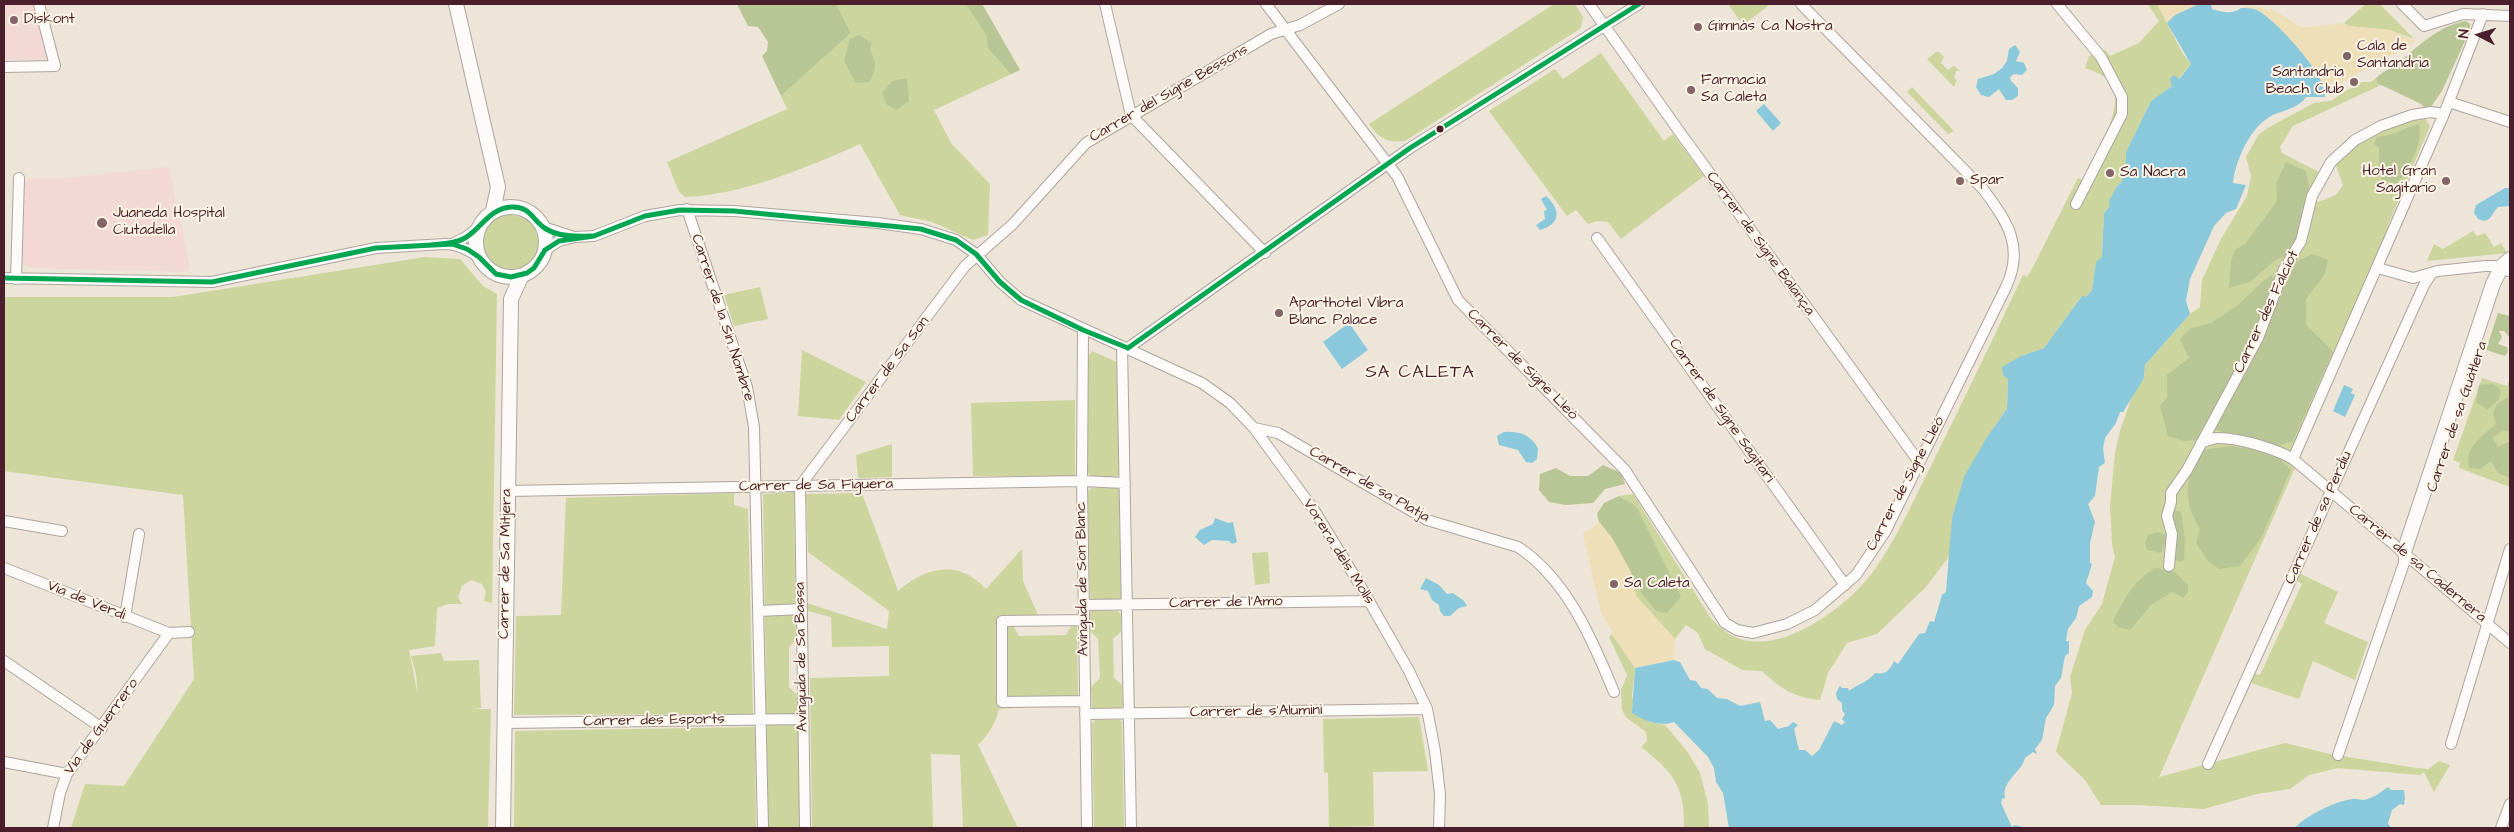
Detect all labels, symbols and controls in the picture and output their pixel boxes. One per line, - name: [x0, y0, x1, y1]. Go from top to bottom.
- north arrow: [2454, 10, 2504, 60]
- place label: Diskont: [24, 11, 75, 29]
- marker: Diskont: [8, 14, 20, 26]
- place label: Gimnàs Ca Nostra: [1708, 18, 1833, 36]
- marker: Gimnàs Ca Nostra: [1692, 21, 1704, 33]
- text: N: [2454, 28, 2474, 39]
- place label: Cala de Santandria: [2357, 38, 2429, 73]
- street label: Carrer del Signe Bessons: [1087, 41, 1251, 147]
- marker: Cala de Santandria: [2341, 50, 2353, 62]
- place label: Santandria Beach Club: [2266, 64, 2344, 99]
- place label: Farmacia Sa Caleta: [1701, 72, 1767, 107]
- marker: Santandria Beach Club: [2348, 76, 2360, 88]
- marker: Farmacia Sa Caleta: [1685, 84, 1697, 96]
- unlabelled marker: [1435, 124, 1445, 134]
- place label: Hotel Gran Sagitario: [2362, 163, 2436, 198]
- place label: Sa Nacra: [2120, 164, 2186, 182]
- marker: Sa Nacra: [2104, 167, 2116, 179]
- street label: Carrer de Signe Balança: [1702, 169, 1818, 319]
- place label: Spar: [1970, 172, 2004, 190]
- marker: Spar: [1954, 175, 1966, 187]
- marker: Hotel Gran Sagitario: [2440, 175, 2452, 187]
- place label: Juaneda Hospital Ciutadella: [113, 205, 225, 240]
- marker: Juaneda Hospital Ciutadella: [95, 216, 109, 230]
- street label: Carrer de la Sin Nombre: [686, 232, 758, 404]
- street label: Carrer des Falciot: [2231, 248, 2303, 376]
- place label: Aparthotel Vibra Blanc Palace: [1289, 295, 1403, 330]
- street label: Carrer de Signe Lleó: [1463, 306, 1581, 424]
- marker: Aparthotel Vibra Blanc Palace: [1273, 307, 1285, 319]
- street label: Carrer de Sa Son: [842, 314, 934, 426]
- street label: Carrer de Signe Sagitari: [1664, 335, 1778, 487]
- street label: Carrer de sa Guàtlera: [2424, 339, 2492, 495]
- district label: SA CALETA: [1364, 362, 1476, 384]
- street label: Carrer de Signe Lleó: [1863, 414, 1949, 554]
- street label: Carrer de sa Platja: [1306, 443, 1432, 527]
- street label: Carrer de sa Perdiu: [2282, 449, 2356, 587]
- street label: Carrer de Sa Figuera: [739, 476, 893, 496]
- street label: Carrer de Sa Mitjera: [496, 489, 516, 639]
- street label: Vorera dels Molls: [1298, 496, 1378, 608]
- street label: Avinguda de Son Blanc: [1073, 501, 1093, 657]
- street label: Carrer de sa Cadernera: [2345, 501, 2489, 627]
- place label: Sa Caleta: [1624, 575, 1690, 593]
- street label: Via de Verdi: [44, 577, 128, 625]
- marker: Sa Caleta: [1608, 578, 1620, 590]
- street label: Avinguda de Sa Bassa: [792, 582, 812, 732]
- street label: Carrer de l'Amo: [1169, 593, 1283, 613]
- street label: Via de Guerrero: [61, 675, 143, 779]
- street label: Carrer de s'Alumini: [1190, 702, 1322, 722]
- street label: Carrer des Esports: [583, 711, 725, 731]

